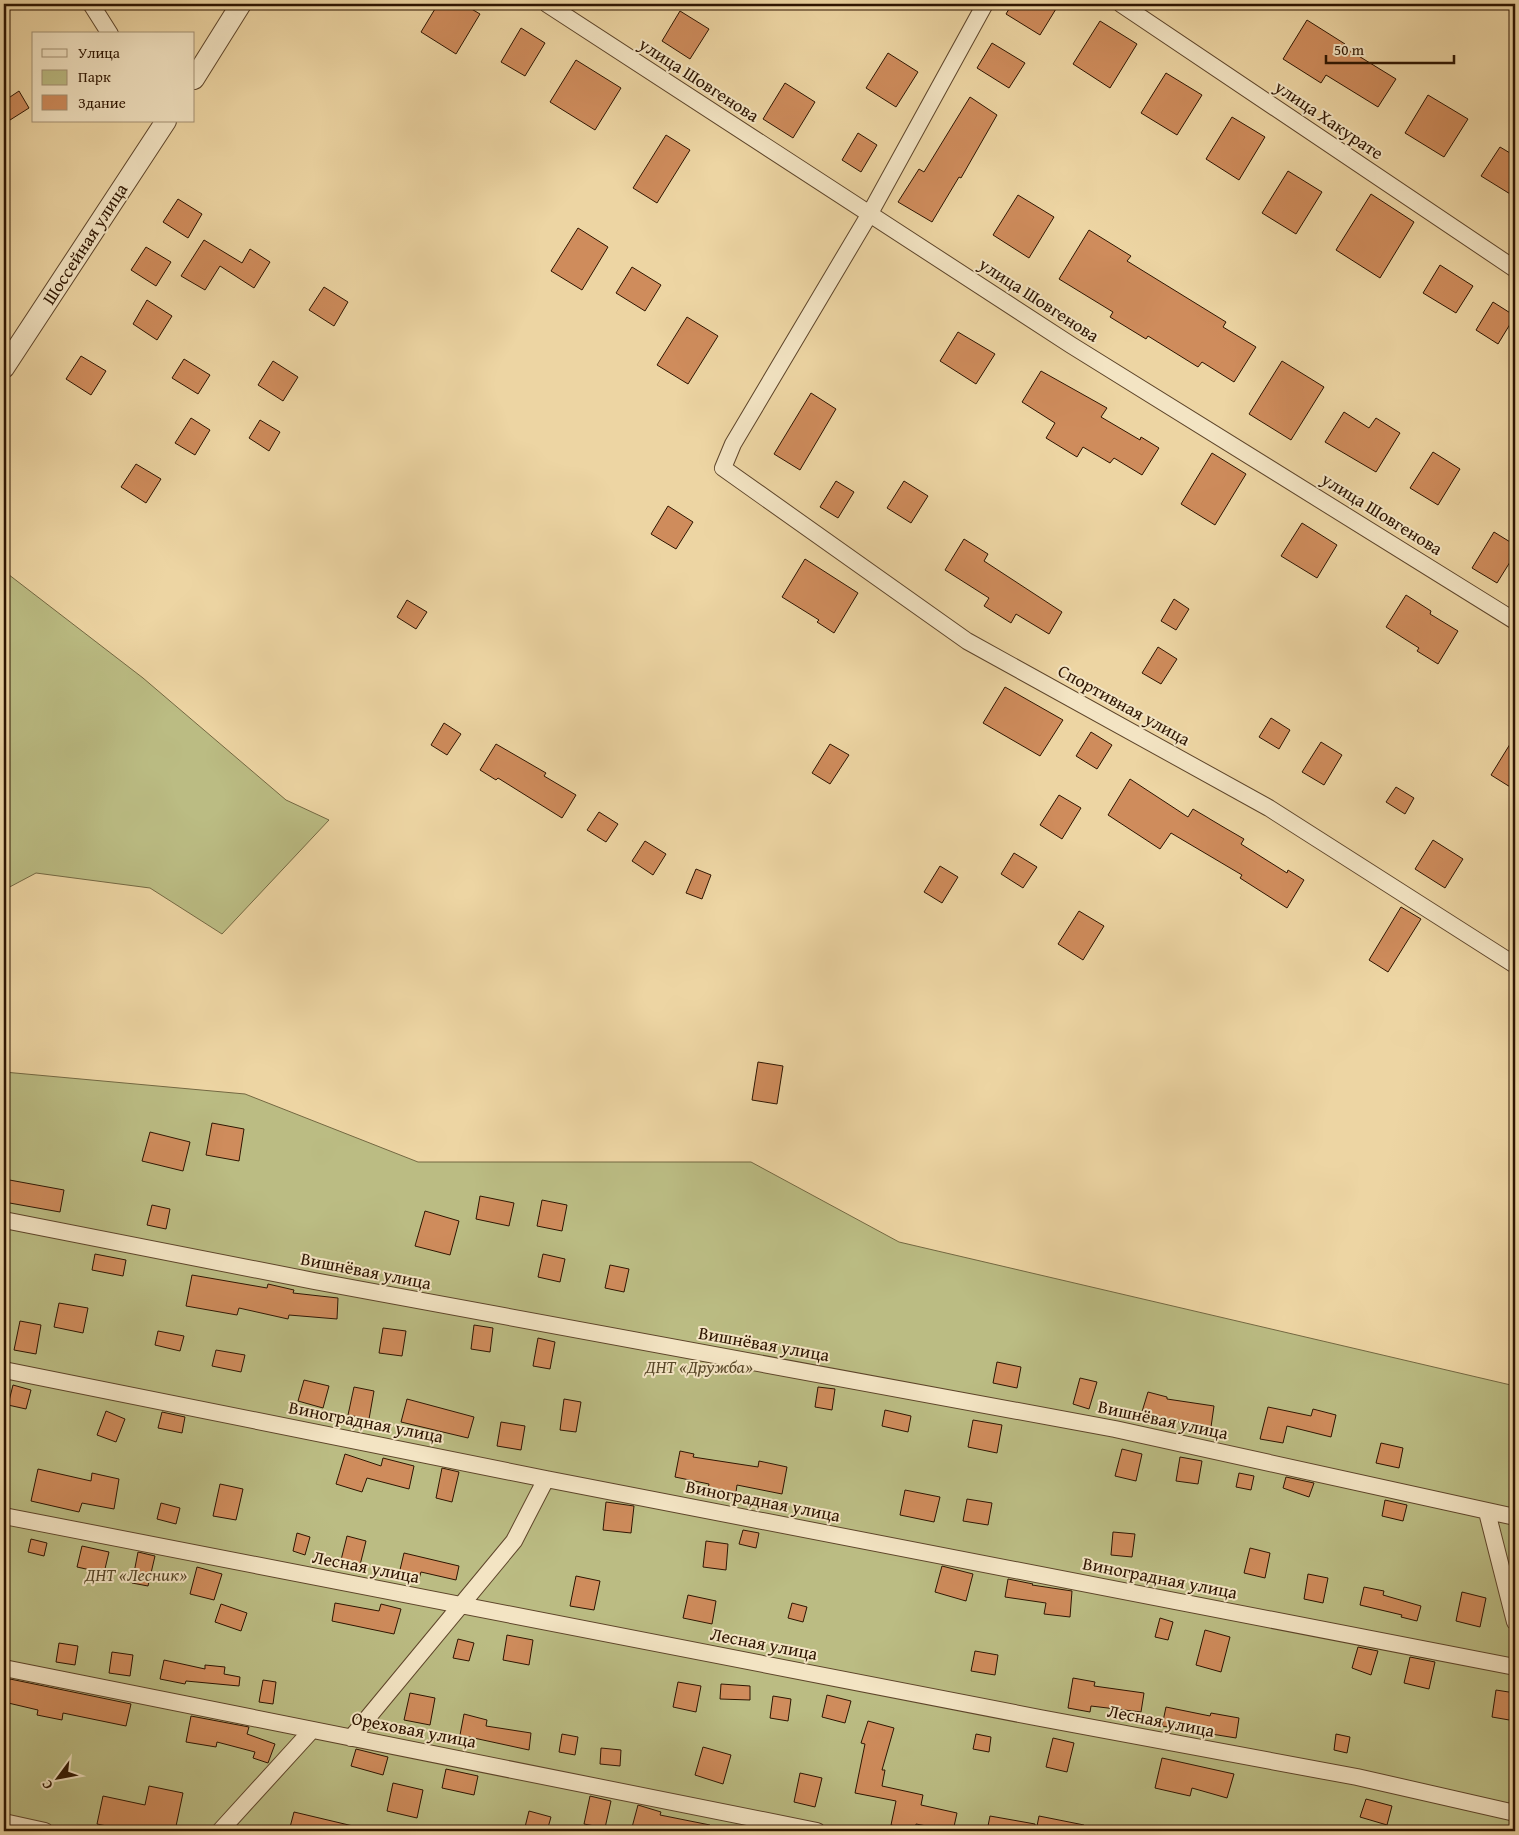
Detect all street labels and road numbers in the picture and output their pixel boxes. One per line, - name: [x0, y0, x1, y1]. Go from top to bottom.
- street label: улица Шовгенова: [633, 30, 765, 129]
- street label: улица Хакурате: [1269, 73, 1389, 166]
- street label: Шоссейная улица: [35, 177, 134, 310]
- street label: улица Шовгенова: [973, 250, 1105, 349]
- street label: улица Шовгенова: [1315, 465, 1449, 562]
- street label: Спортивная улица: [1053, 657, 1196, 752]
- street label: Вишнёвая улица: [299, 1245, 434, 1296]
- street label: Вишнёвая улица: [697, 1319, 832, 1368]
- street label: Виноградная улица: [287, 1393, 446, 1450]
- street label: Вишнёвая улица: [1096, 1393, 1231, 1447]
- street label: Виноградная улица: [684, 1472, 843, 1529]
- street label: Лесная улица: [310, 1543, 422, 1590]
- street label: Виноградная улица: [1081, 1549, 1240, 1606]
- street label: Лесная улица: [708, 1620, 820, 1667]
- street label: Лесная улица: [1105, 1697, 1217, 1744]
- street label: Ореховая улица: [349, 1704, 479, 1755]

